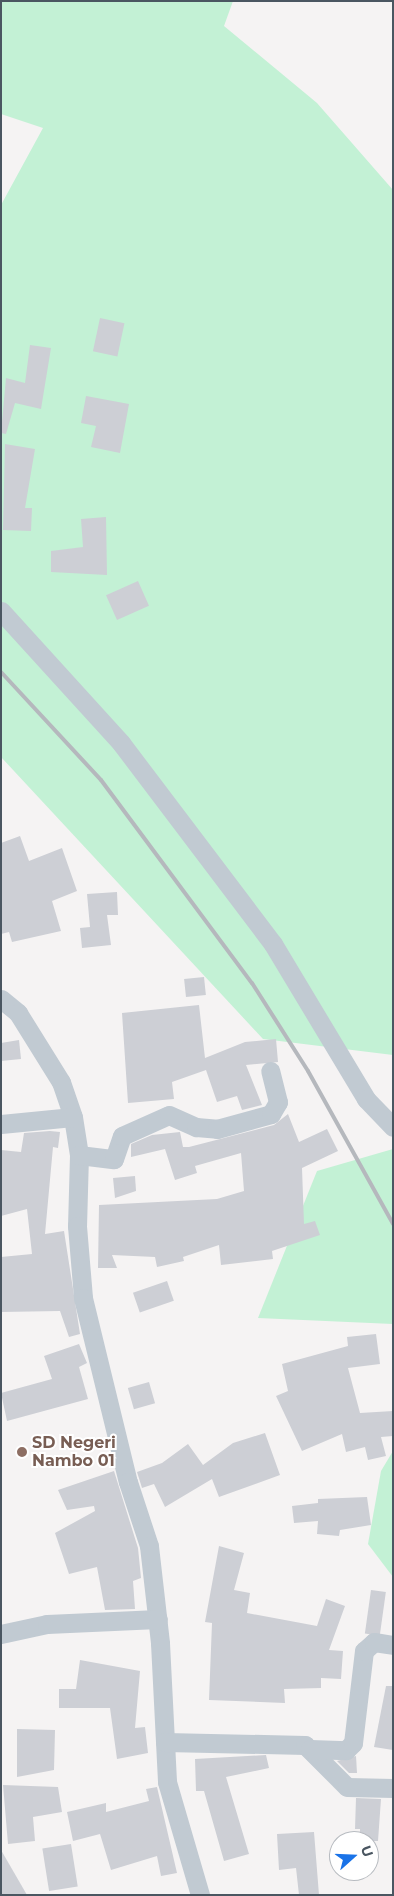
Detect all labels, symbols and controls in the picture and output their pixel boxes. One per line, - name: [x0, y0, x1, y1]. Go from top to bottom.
- place label: SD Negeri Nambo 01: [32, 1433, 116, 1471]
- marker: SD Negeri Nambo 01: [16, 1446, 28, 1458]
- north arrow: [329, 1831, 379, 1881]
- text: U: [357, 1843, 377, 1859]

